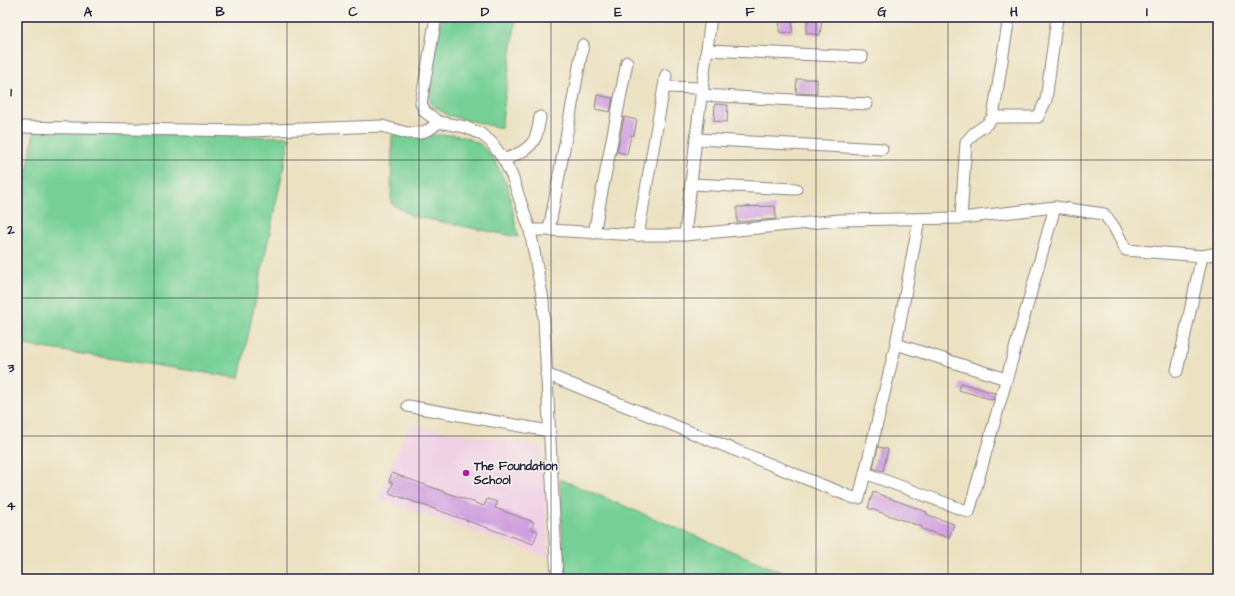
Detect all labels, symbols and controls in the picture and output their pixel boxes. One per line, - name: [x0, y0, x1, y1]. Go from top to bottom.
- text: A: [84, 3, 93, 21]
- text: B: [215, 3, 225, 21]
- text: C: [348, 3, 358, 21]
- text: D: [481, 3, 490, 21]
- text: E: [614, 3, 622, 21]
- text: F: [745, 3, 755, 21]
- text: G: [877, 3, 887, 21]
- text: H: [1010, 3, 1018, 21]
- text: I: [1146, 3, 1148, 21]
- text: 1: [10, 83, 12, 101]
- text: 2: [6, 221, 15, 239]
- text: 3: [7, 359, 15, 377]
- place label: The Foundation School: [473, 458, 558, 489]
- marker: The Foundation School: [461, 468, 471, 478]
- text: 4: [7, 497, 16, 515]

